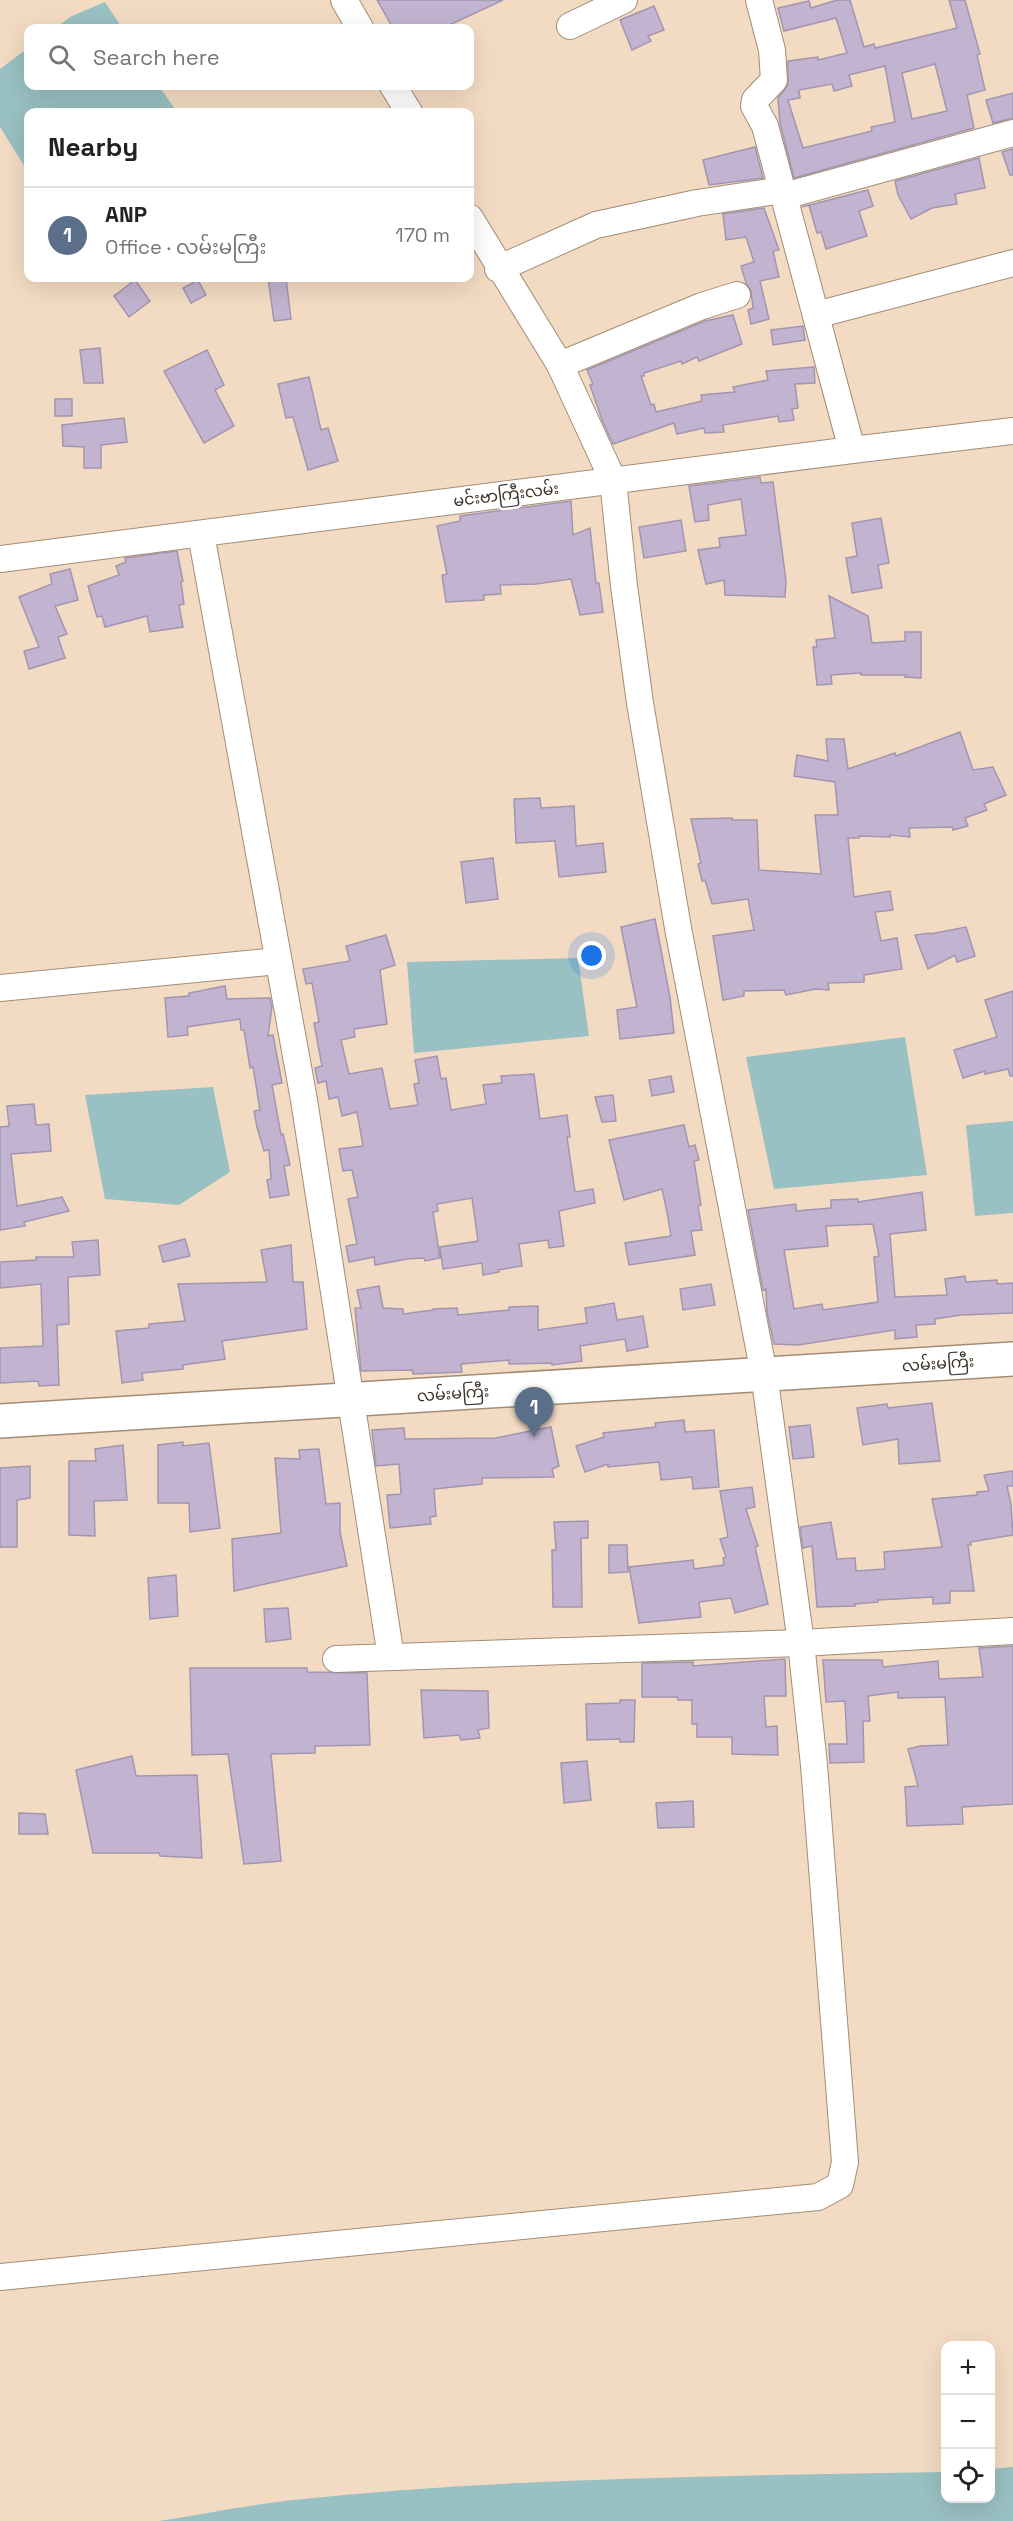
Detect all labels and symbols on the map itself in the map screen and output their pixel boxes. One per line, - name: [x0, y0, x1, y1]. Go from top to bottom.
- street label: မင်းဗာကြီးလမ်း: [452, 477, 561, 514]
- your location: [577, 941, 606, 970]
- street label: လမ်းမကြီး: [901, 1350, 975, 1379]
- street label: လမ်းမကြီး: [416, 1380, 490, 1409]
- pin: 1: [514, 1388, 554, 1437]

